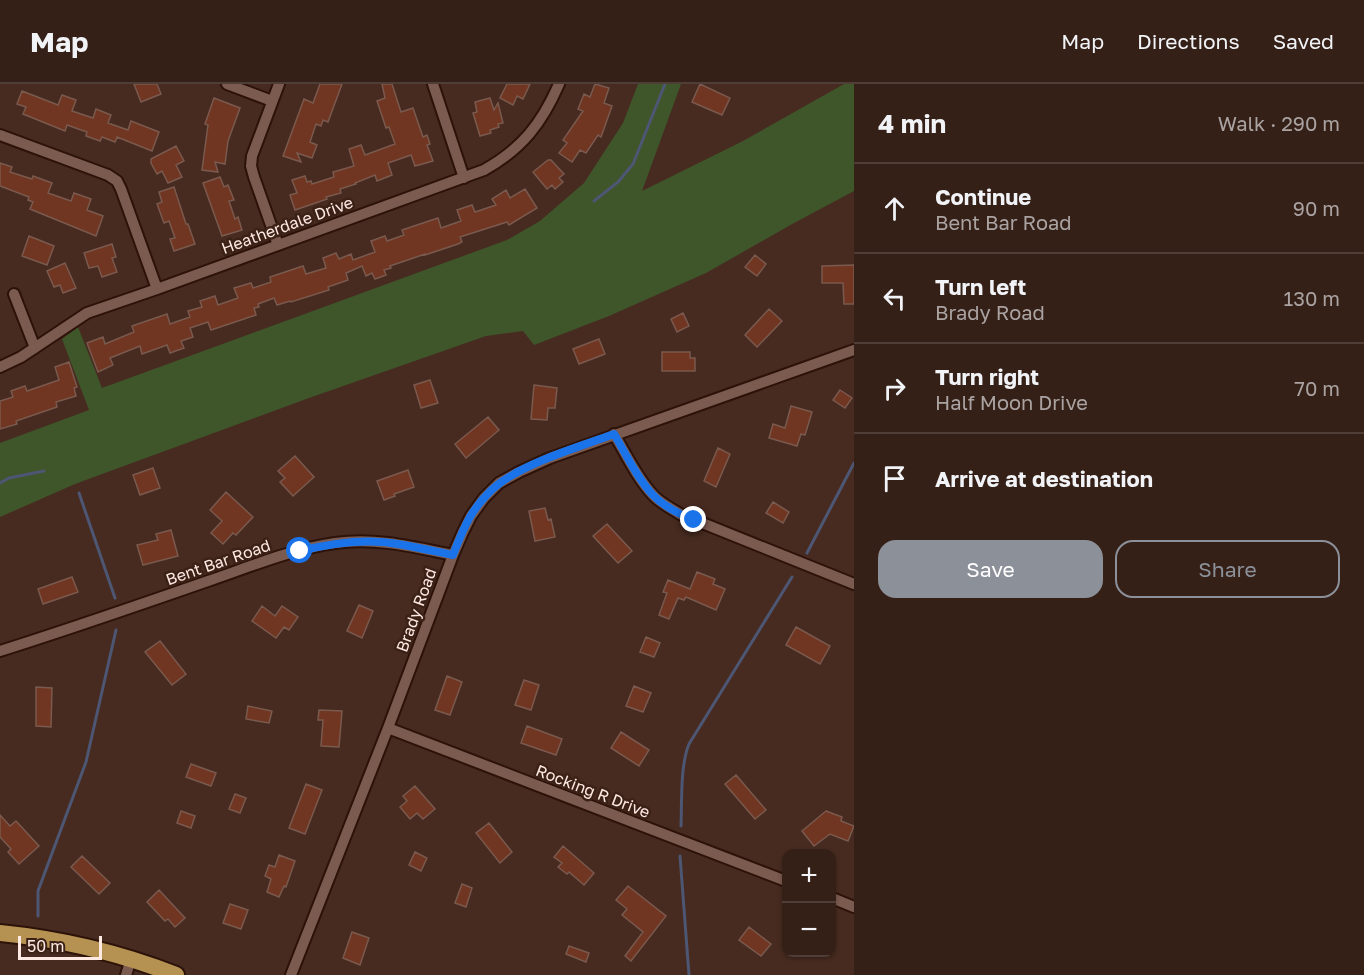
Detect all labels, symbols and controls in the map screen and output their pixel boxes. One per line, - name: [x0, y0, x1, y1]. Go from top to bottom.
- text: Map: [30, 25, 88, 58]
- text: Map: [1061, 28, 1104, 54]
- text: Directions: [1137, 28, 1240, 54]
- text: Saved: [1273, 28, 1334, 54]
- text: 4 min: [878, 108, 946, 139]
- text: Walk · 290 m: [1218, 111, 1340, 135]
- text: Continue: [935, 183, 1031, 210]
- street label: Heatherdale Drive: [218, 192, 356, 258]
- icon: ahead: [878, 192, 911, 225]
- text: 90 m: [1293, 196, 1340, 220]
- text: Bent Bar Road: [935, 210, 1072, 234]
- text: Turn left: [935, 273, 1026, 300]
- icon: left: [878, 282, 911, 315]
- text: 130 m: [1284, 286, 1340, 310]
- text: Brady Road: [935, 300, 1045, 324]
- text: Turn right: [935, 363, 1039, 390]
- icon: right: [878, 372, 911, 405]
- text: 70 m: [1294, 376, 1340, 400]
- text: Half Moon Drive: [935, 390, 1088, 414]
- icon: arrive: [878, 462, 911, 495]
- text: Arrive at destination: [935, 465, 1153, 492]
- route end: [680, 506, 706, 532]
- street label: Bent Bar Road: [163, 535, 273, 589]
- route start: [286, 537, 312, 563]
- button: Save: [878, 540, 1103, 598]
- button: Share: [1115, 540, 1340, 598]
- street label: Brady Road: [392, 565, 440, 655]
- street label: Rocking R Drive: [533, 760, 653, 822]
- map controls: [782, 849, 836, 957]
- button: +: [782, 849, 836, 903]
- button: −: [782, 903, 836, 957]
- scale bar: [18, 933, 102, 960]
- text: 50 m: [27, 936, 64, 956]

